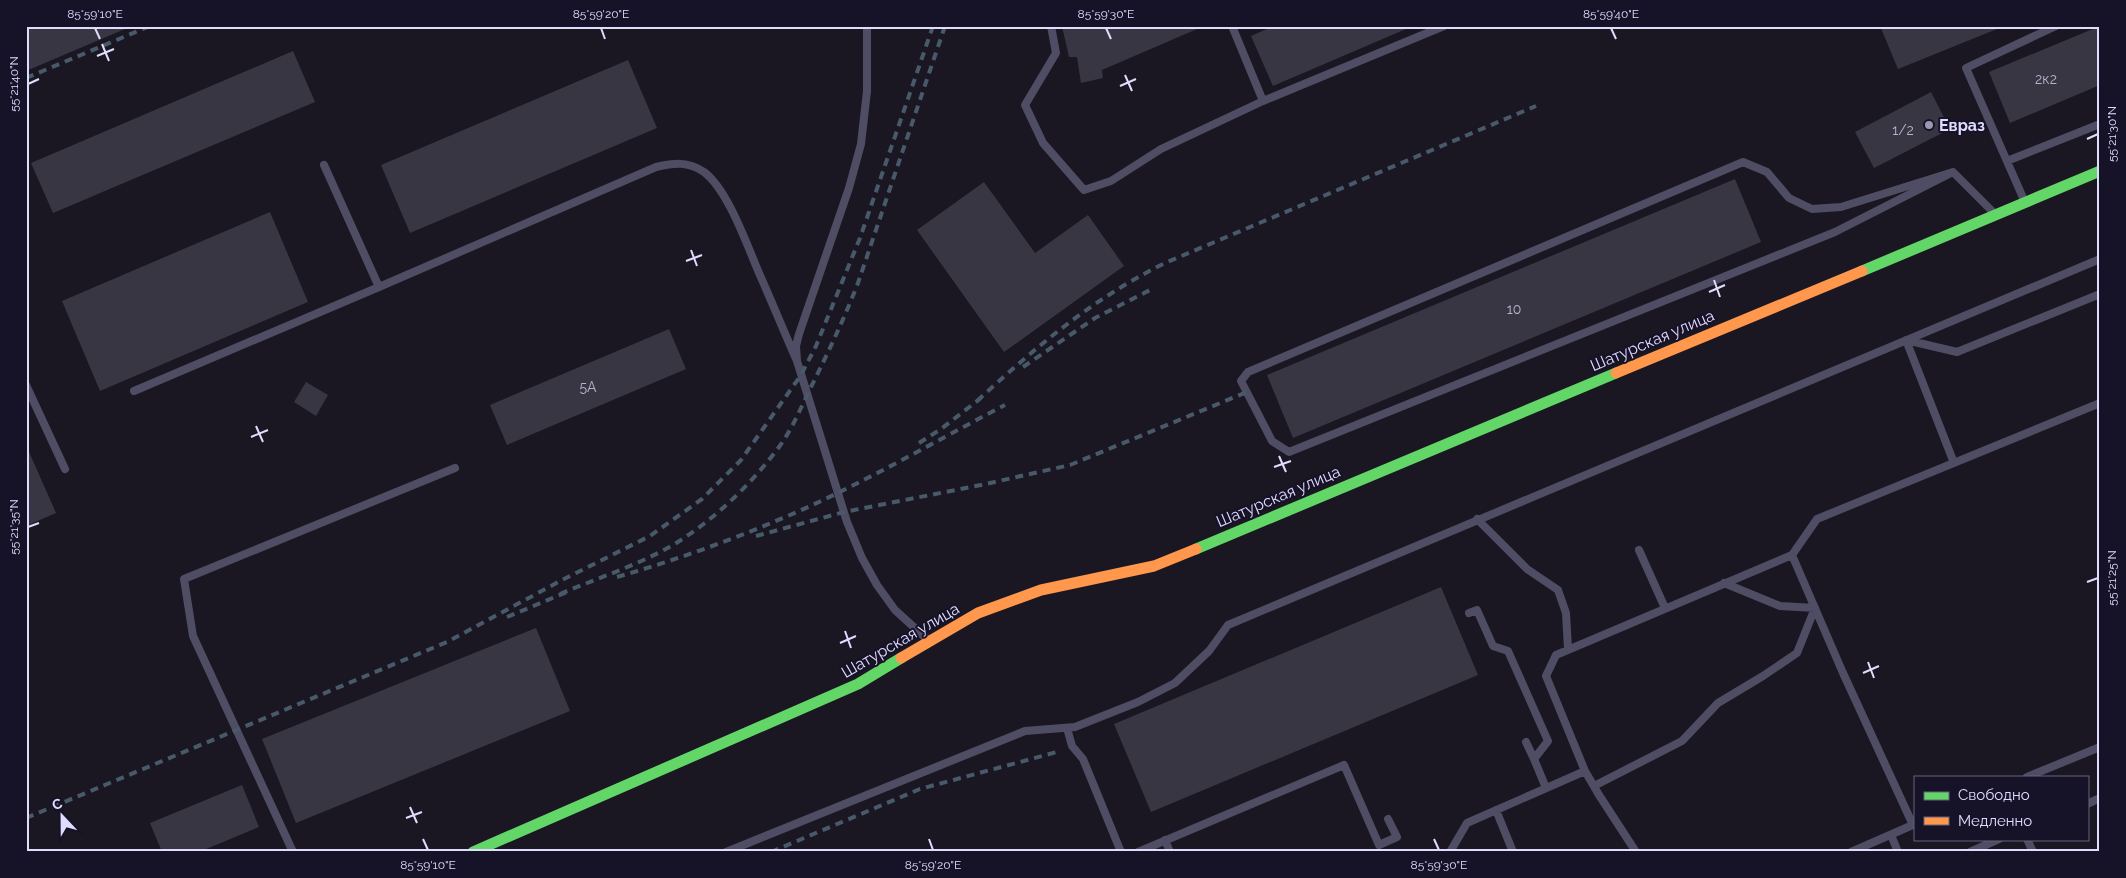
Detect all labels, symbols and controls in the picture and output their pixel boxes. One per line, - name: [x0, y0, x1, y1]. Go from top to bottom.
- text: 85°59'10"E: [67, 7, 123, 21]
- text: 85°59'20"E: [573, 7, 629, 21]
- text: 85°59'30"E: [1078, 7, 1134, 21]
- text: 85°59'40"E: [1583, 7, 1639, 21]
- text: 55°21'40"N: [7, 56, 21, 112]
- house number: 2к2: [2035, 71, 2057, 87]
- text: 55°21'30"N: [2105, 106, 2119, 162]
- place label: Евраз: [1939, 116, 1985, 135]
- marker: Евраз: [1923, 119, 1935, 131]
- house number: 1/2: [1892, 122, 1914, 138]
- house number: 10: [1507, 301, 1521, 317]
- street label: Шатурская улица: [1587, 306, 1717, 375]
- house number: 5А: [579, 379, 597, 395]
- street label: Шатурская улица: [1213, 462, 1343, 531]
- text: 55°21'35"N: [7, 499, 21, 555]
- text: 55°21'25"N: [2105, 550, 2119, 606]
- street label: Шатурская улица: [838, 599, 963, 682]
- legend: [1914, 776, 2088, 840]
- text: Свободно: [1958, 786, 2030, 804]
- north arrow: [38, 790, 88, 840]
- text: С: [50, 795, 65, 813]
- text: Медленно: [1958, 812, 2032, 830]
- text: 85°59'10"E: [400, 858, 456, 872]
- text: 85°59'20"E: [905, 858, 961, 872]
- text: 85°59'30"E: [1411, 858, 1467, 872]

